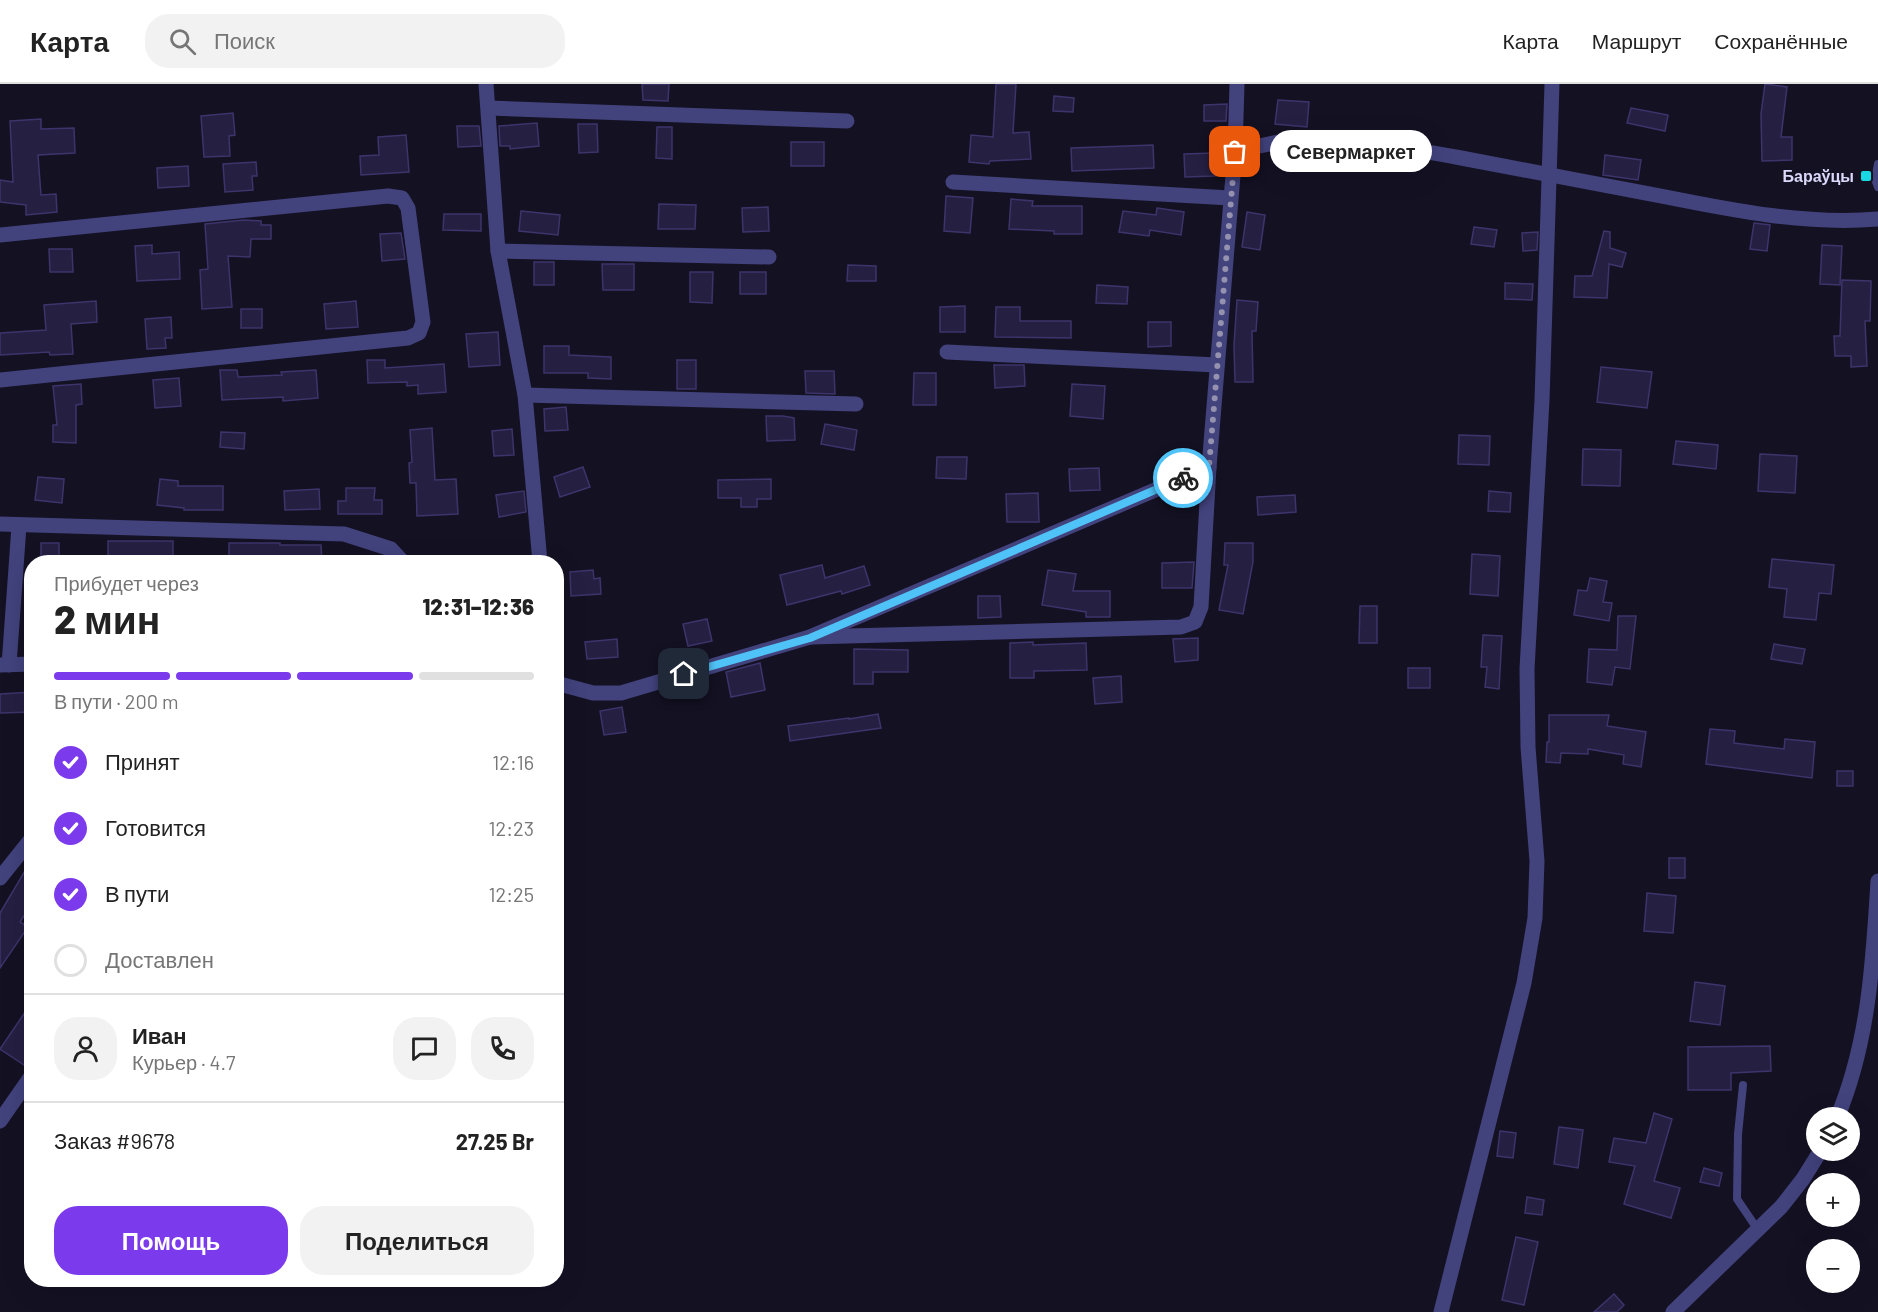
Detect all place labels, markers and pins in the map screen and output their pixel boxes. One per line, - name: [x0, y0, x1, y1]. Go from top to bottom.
- pin: [1209, 126, 1260, 177]
- callout: Севермаркет: [1271, 131, 1433, 173]
- place label: Бараўцы: [1783, 166, 1854, 185]
- marker: Бараўцы: [1859, 169, 1873, 183]
- pin: [658, 648, 709, 699]

